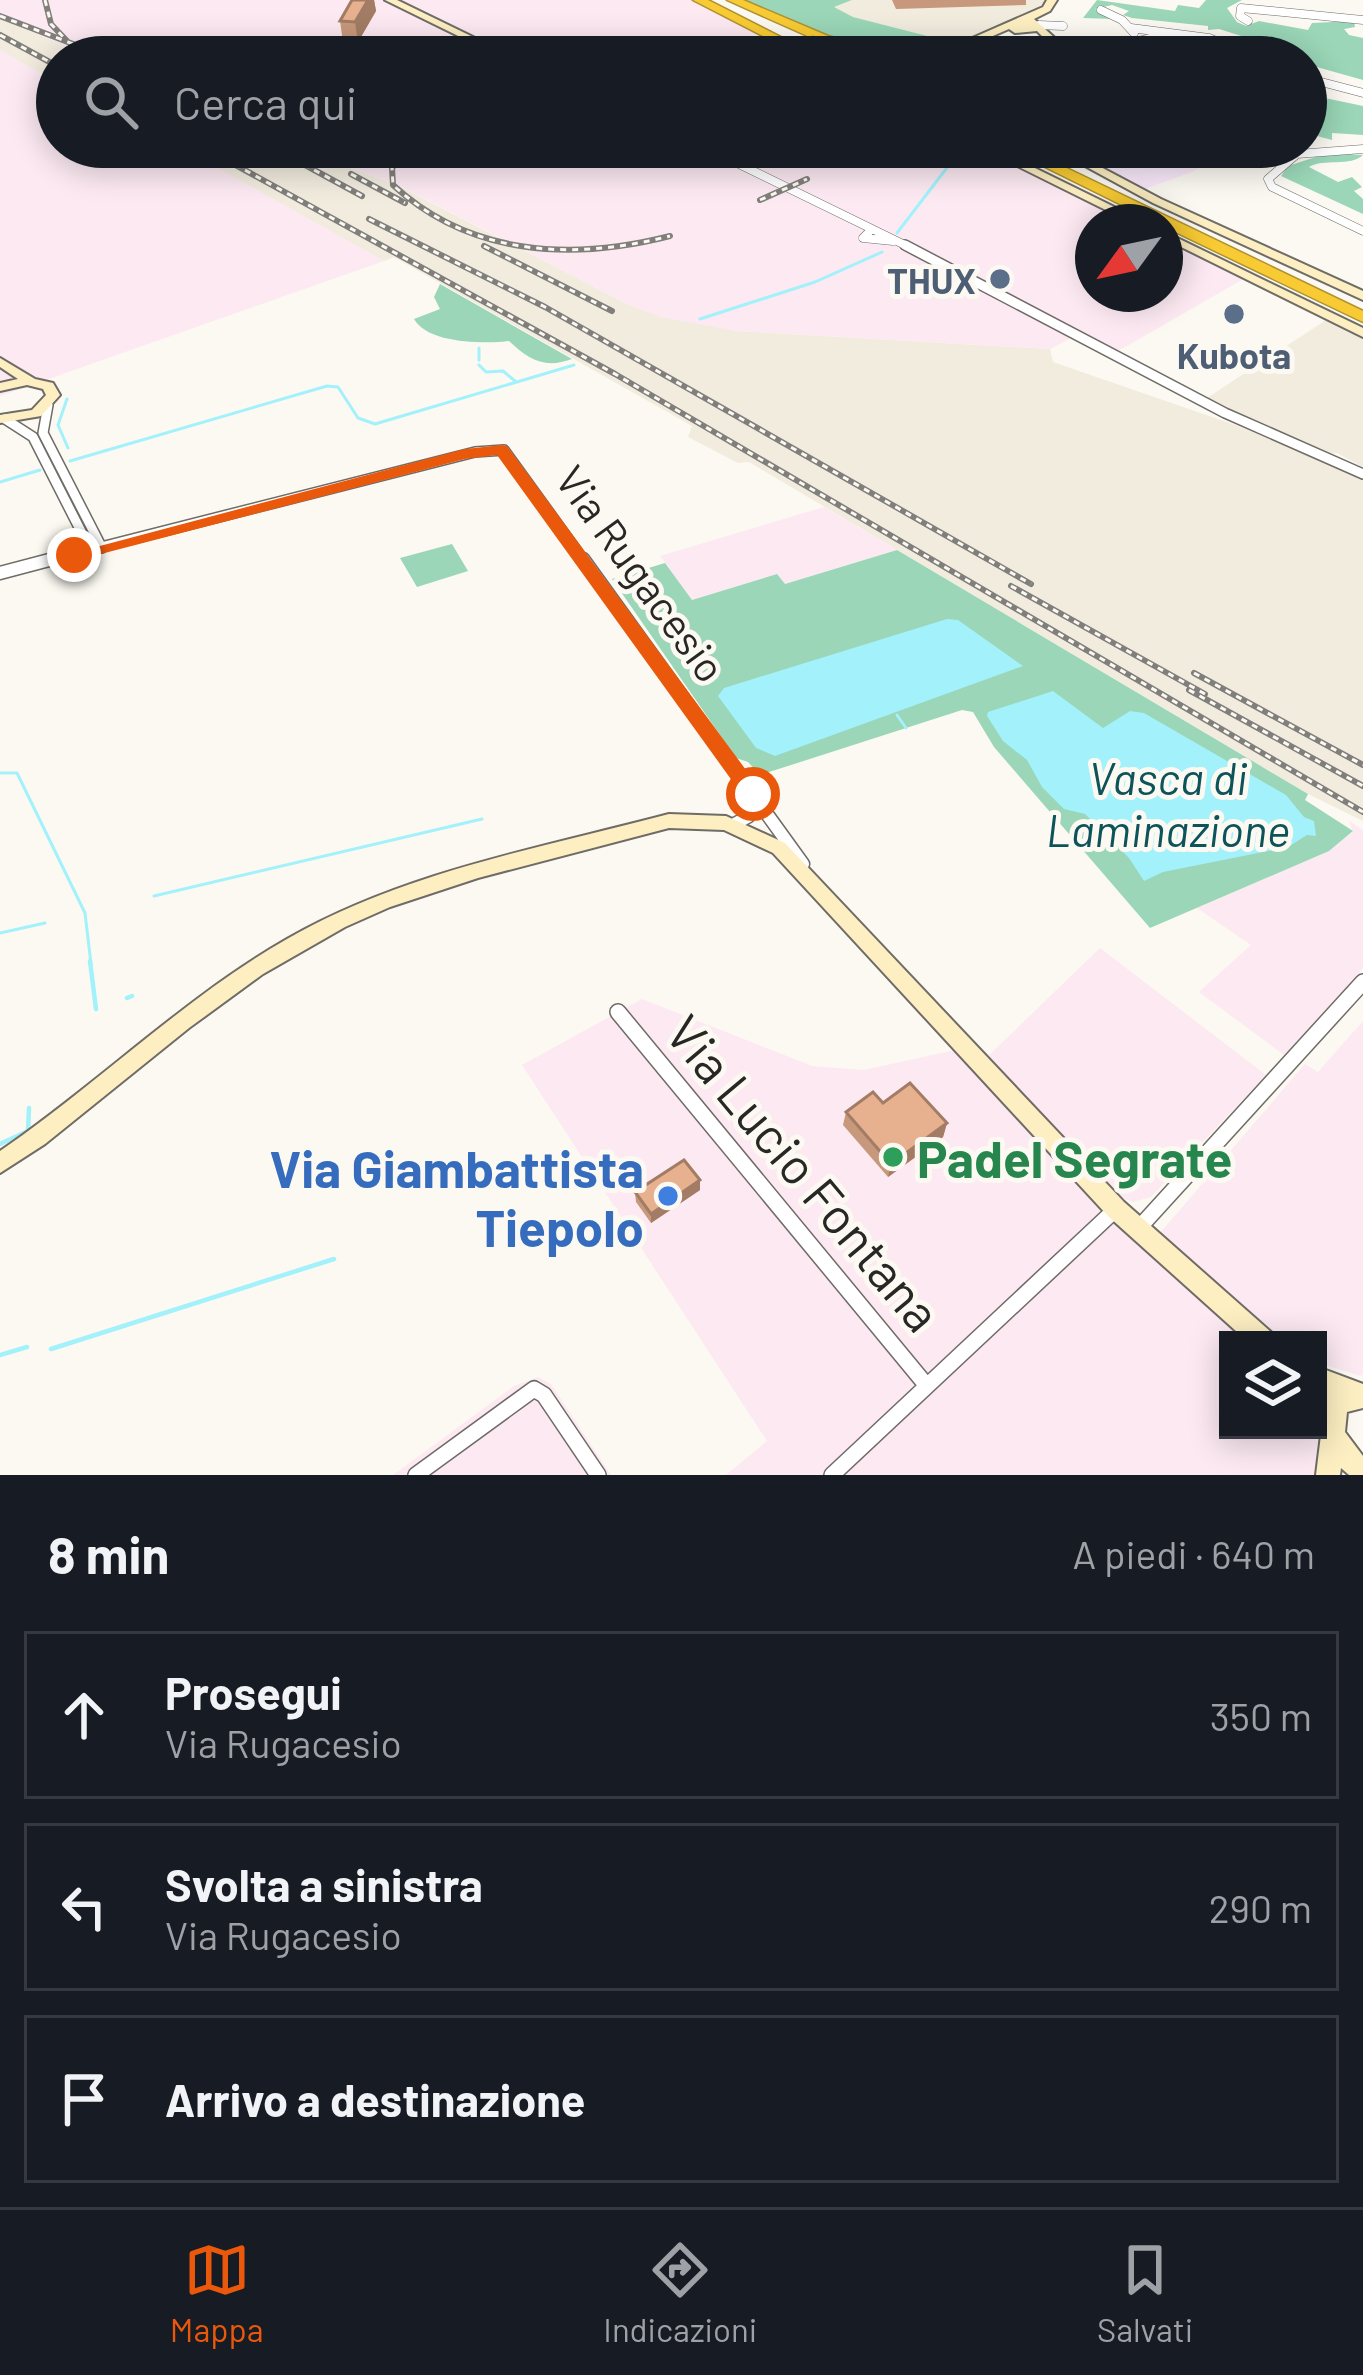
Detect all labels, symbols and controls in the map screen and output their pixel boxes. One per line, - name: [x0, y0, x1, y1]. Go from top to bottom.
- search box: [36, 36, 1327, 168]
- icon: search: [78, 69, 144, 135]
- text: Cerca qui: [174, 75, 357, 129]
- north arrow: [1075, 204, 1183, 312]
- place label: THUX: [887, 258, 976, 301]
- marker: THUX: [987, 266, 1013, 292]
- marker: Kubota: [1221, 301, 1247, 327]
- place label: Kubota: [1177, 333, 1291, 376]
- street label: Via Rugacesio: [546, 455, 737, 691]
- route end: [47, 528, 101, 582]
- water label: Vasca di Laminazione: [1046, 750, 1290, 856]
- route start: [726, 767, 780, 821]
- street label: Via Lucio Fontana: [655, 1002, 955, 1342]
- place label: Padel Segrate: [917, 1127, 1232, 1189]
- place label: Via Giambattista Tiepolo: [270, 1137, 644, 1257]
- marker: Padel Segrate: [880, 1144, 906, 1170]
- marker: Via Giambattista Tiepolo: [655, 1183, 681, 1209]
- map controls: [1219, 1331, 1327, 1439]
- button: layers: [1219, 1331, 1327, 1439]
- text: 8 min: [48, 1523, 169, 1584]
- text: A piedi · 640 m: [1073, 1530, 1315, 1577]
- text: Prosegui: [165, 1665, 342, 1719]
- icon: ahead: [51, 1682, 117, 1748]
- text: 350 m: [1210, 1692, 1312, 1739]
- text: Via Rugacesio: [165, 1719, 402, 1766]
- text: Svolta a sinistra: [165, 1857, 483, 1911]
- icon: left: [51, 1874, 117, 1940]
- text: 290 m: [1209, 1884, 1312, 1931]
- text: Via Rugacesio: [165, 1911, 402, 1958]
- icon: arrive: [51, 2066, 117, 2132]
- text: Arrivo a destinazione: [165, 2072, 585, 2126]
- tab: Mappa: [170, 2237, 264, 2349]
- tab: Indicazioni: [603, 2237, 757, 2349]
- tab: Salvati: [1097, 2237, 1193, 2349]

